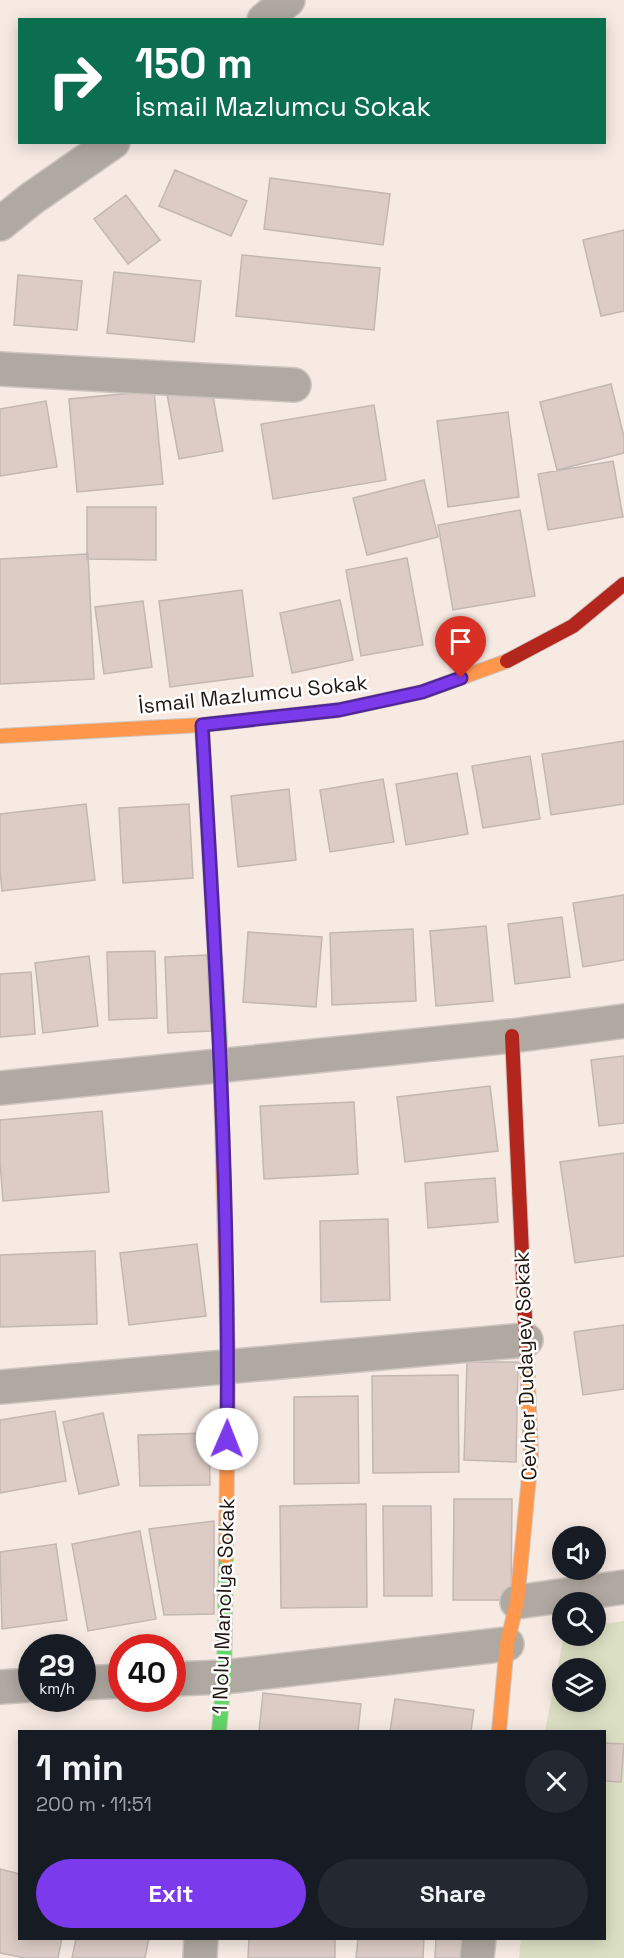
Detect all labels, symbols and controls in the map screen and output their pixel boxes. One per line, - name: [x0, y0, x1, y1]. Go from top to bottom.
- text: 150 m: [135, 37, 253, 90]
- icon: right: [36, 42, 114, 120]
- text: İsmail Mazlumcu Sokak: [135, 89, 431, 124]
- pin: [435, 616, 486, 678]
- icon: arrive: [444, 625, 477, 658]
- street label: İsmail Mazlumcu Sokak: [137, 669, 369, 719]
- street label: Cevher Dudayev Sokak: [508, 1251, 542, 1481]
- position arrow: [195, 1407, 259, 1471]
- street label: 1 Nolu Manolya Sokak: [206, 1497, 240, 1715]
- map controls: [552, 1526, 606, 1712]
- button: sound: [552, 1526, 606, 1580]
- button: search: [552, 1592, 606, 1646]
- speed limit sign: 40: [108, 1634, 186, 1712]
- text: 29: [39, 1646, 75, 1685]
- button: layers: [552, 1658, 606, 1712]
- text: km/h: [39, 1679, 75, 1698]
- text: 1 min: [36, 1745, 124, 1791]
- button: close: [525, 1750, 588, 1813]
- text: 200 m · 11:51: [36, 1791, 152, 1817]
- button: Exit: [36, 1859, 306, 1928]
- button: Share: [318, 1859, 588, 1928]

